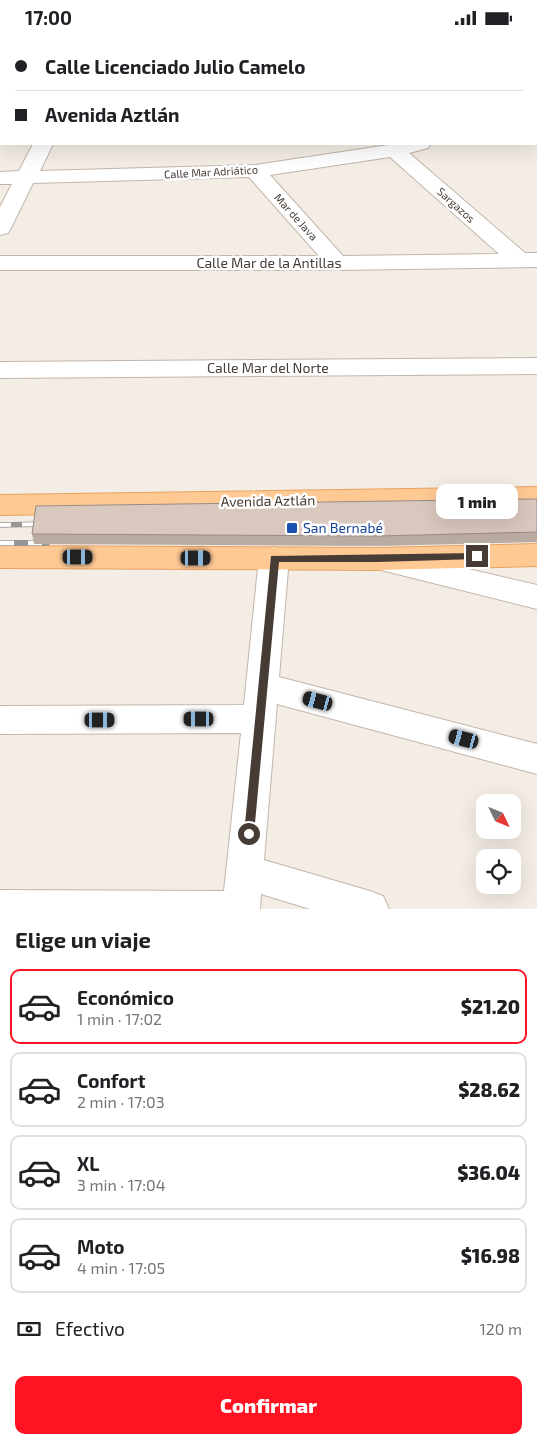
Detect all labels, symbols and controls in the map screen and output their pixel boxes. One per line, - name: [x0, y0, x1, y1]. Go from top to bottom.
- text: 17:00: [25, 6, 72, 29]
- text: Calle Licenciado Julio Camelo: [45, 55, 305, 78]
- text: Avenida Aztlán: [45, 103, 179, 126]
- street label: Calle Mar Adriático: [164, 163, 258, 180]
- street label: Sargazos: [435, 184, 478, 225]
- street label: Mar de Java: [272, 191, 321, 243]
- street label: Calle Mar de la Antillas: [196, 254, 342, 271]
- street label: Calle Mar del Norte: [207, 359, 329, 376]
- callout: 1 min: [436, 483, 518, 519]
- street label: Avenida Aztlán: [221, 491, 315, 510]
- text: 1 min: [457, 492, 497, 511]
- place label: San Bernabé: [303, 519, 383, 536]
- marker: San Bernabé: [285, 521, 299, 535]
- route end: [466, 545, 488, 567]
- car: [63, 550, 93, 565]
- car: [181, 551, 211, 566]
- car: [301, 690, 334, 712]
- car: [184, 712, 214, 727]
- car: [85, 713, 115, 728]
- car: [447, 728, 480, 750]
- north arrow: [476, 794, 521, 839]
- map controls: [476, 794, 521, 894]
- route start: [238, 823, 260, 845]
- button: locate: [476, 849, 521, 894]
- text: Elige un viaje: [15, 926, 151, 952]
- icon: car: [17, 984, 62, 1029]
- text: Económico: [77, 986, 174, 1009]
- text: $21.20: [461, 995, 520, 1018]
- text: 1 min · 17:02: [77, 1009, 162, 1028]
- icon: car: [17, 1067, 62, 1112]
- text: Confort: [77, 1069, 145, 1092]
- text: $28.62: [458, 1078, 520, 1101]
- text: 2 min · 17:03: [77, 1092, 165, 1111]
- icon: car: [17, 1150, 62, 1195]
- text: XL: [77, 1152, 99, 1175]
- text: $36.04: [457, 1161, 520, 1184]
- text: 3 min · 17:04: [77, 1175, 165, 1194]
- icon: car: [17, 1233, 62, 1278]
- text: Moto: [77, 1235, 125, 1258]
- text: $16.98: [461, 1244, 520, 1267]
- text: 4 min · 17:05: [77, 1258, 165, 1277]
- icon: cash: [15, 1315, 43, 1343]
- text: Efectivo: [55, 1317, 125, 1340]
- text: 120 m: [479, 1319, 522, 1338]
- button: Confirmar: [15, 1376, 522, 1434]

